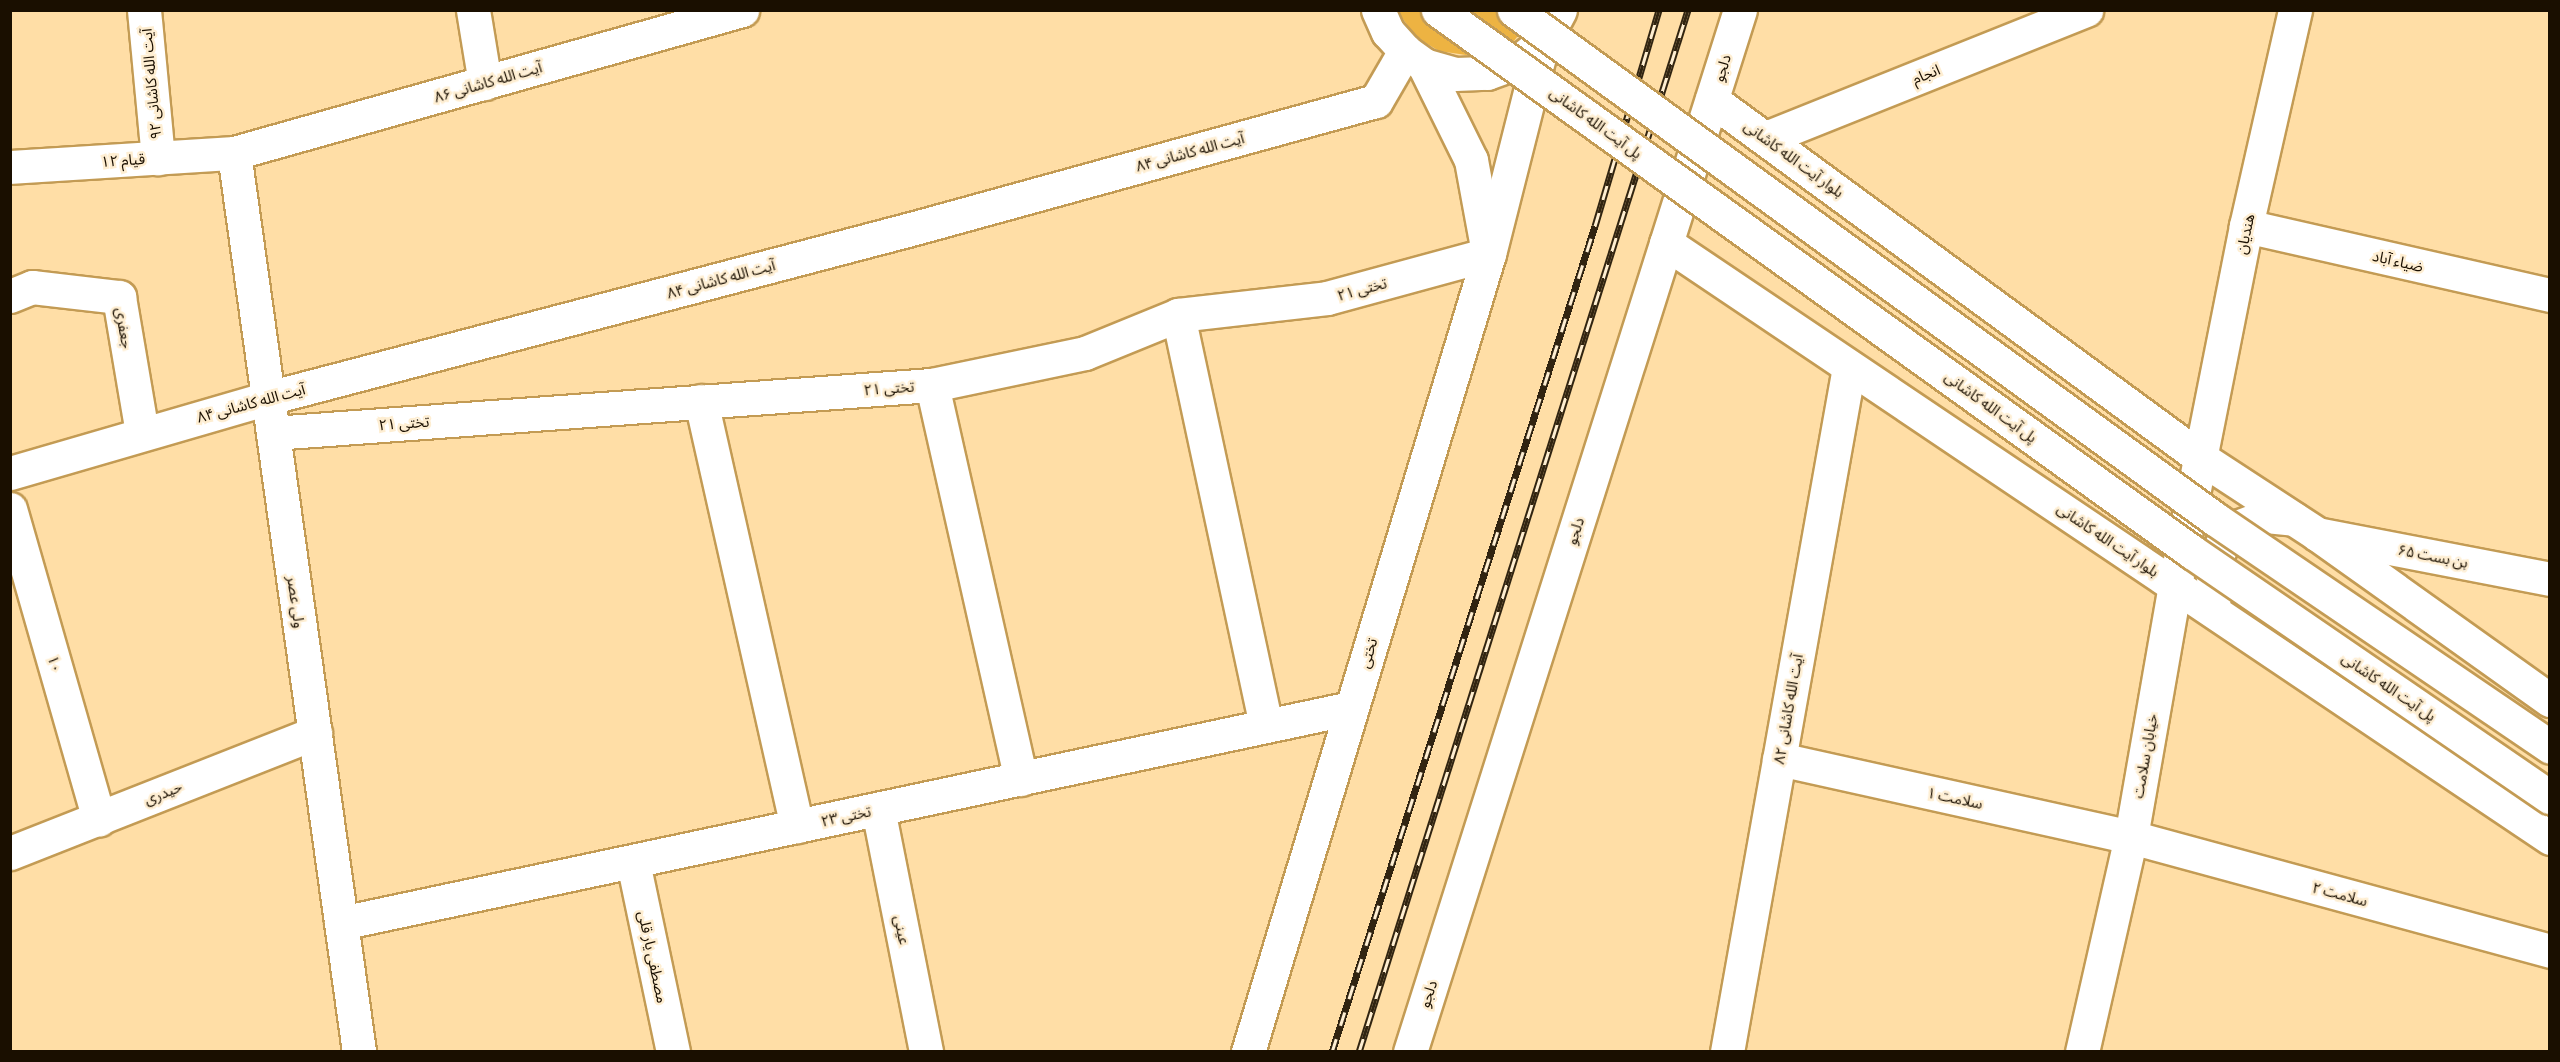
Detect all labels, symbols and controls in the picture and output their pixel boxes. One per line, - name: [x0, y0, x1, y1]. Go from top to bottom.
- street label: آیت الله کاشانی ۹۲: [137, 28, 165, 140]
- street label: دلجو: [1709, 52, 1735, 84]
- street label: آیت الله کاشانی ۸۶: [432, 58, 544, 106]
- street label: انجام: [1909, 60, 1943, 88]
- street label: پل آیت الله کاشانی: [1546, 83, 1646, 163]
- street label: بلوار آیت الله کاشانی: [1741, 117, 1847, 201]
- street label: آیت الله کاشانی ۸۴: [1134, 129, 1246, 175]
- street label: ۱۲ قیام: [100, 149, 146, 171]
- street label: هندیان: [2232, 212, 2258, 256]
- street label: ضیاء آباد: [2371, 246, 2425, 276]
- street label: آیت الله کاشانی ۸۴: [665, 256, 777, 302]
- street label: تختی ۲۱: [1335, 274, 1389, 304]
- street label: جعفری: [112, 306, 136, 350]
- street label: پل آیت الله کاشانی: [1941, 367, 2041, 447]
- street label: تختی ۲۱: [863, 377, 915, 399]
- street label: آیت الله کاشانی ۸۴: [195, 380, 307, 426]
- street label: تختی ۲۱: [378, 412, 430, 434]
- street label: بلوار آیت الله کاشانی: [2054, 499, 2162, 581]
- street label: دلجو: [1562, 515, 1588, 547]
- street label: بن بست ۶۵: [2396, 540, 2470, 572]
- street label: ولی عصر: [283, 575, 309, 629]
- street label: تختی: [1355, 636, 1381, 670]
- street label: پل آیت الله کاشانی: [2338, 649, 2440, 725]
- street label: آیت الله کاشانی ۸۲: [1769, 652, 1807, 766]
- street label: ۱۰: [44, 653, 66, 675]
- street label: خیابان سلامت: [2129, 712, 2161, 800]
- street label: حیدری: [141, 777, 185, 809]
- street label: سلامت ۱: [1925, 783, 1985, 813]
- street label: تختی ۲۳: [819, 802, 873, 830]
- street label: سلامت ۲: [2310, 878, 2370, 910]
- street label: مصطفی یار قلی: [634, 909, 672, 1005]
- street label: عینی: [890, 914, 914, 946]
- street label: دلجو: [1415, 978, 1441, 1010]

